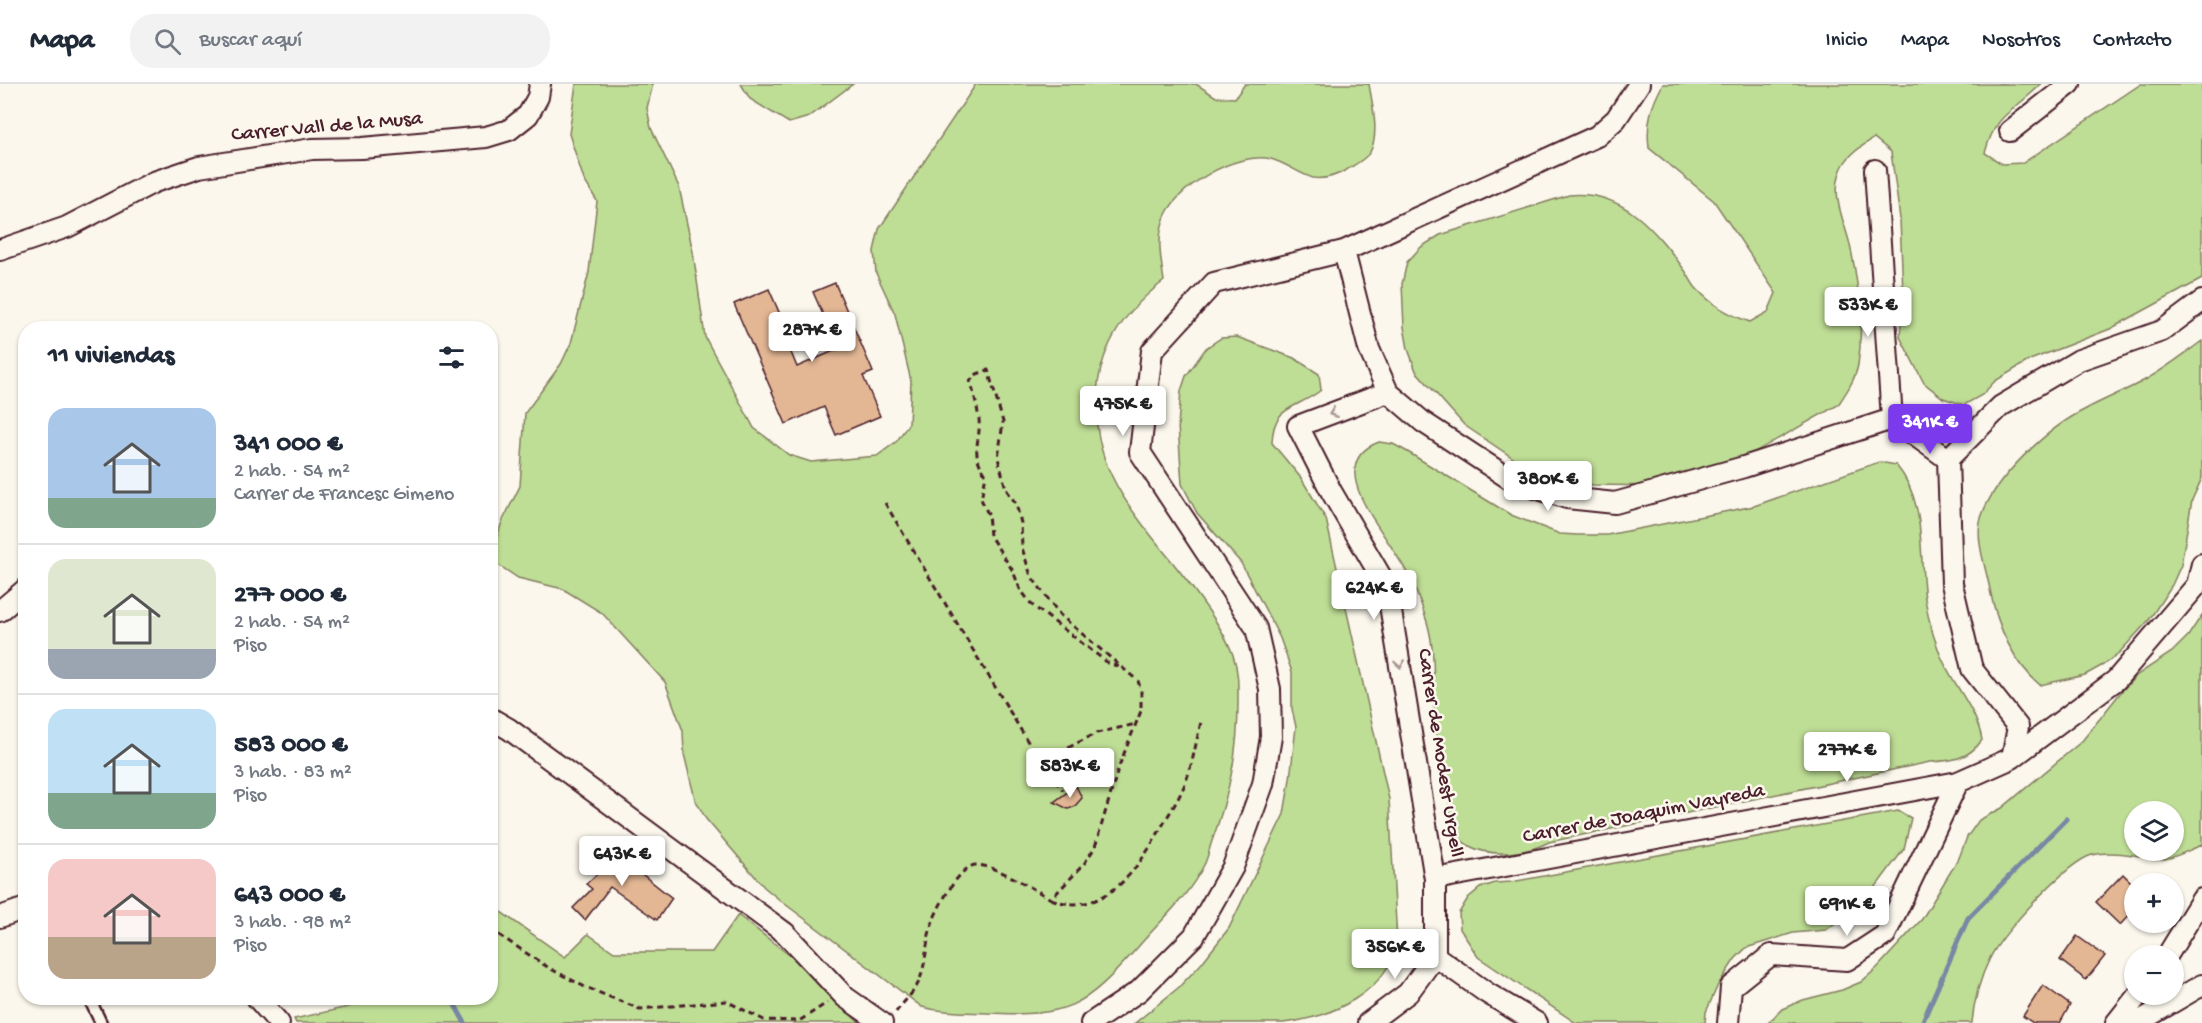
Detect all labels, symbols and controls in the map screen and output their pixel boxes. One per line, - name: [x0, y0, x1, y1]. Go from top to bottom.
- search box: [130, 14, 550, 68]
- text: Mapa: [30, 25, 94, 58]
- icon: search: [151, 25, 184, 58]
- text: Buscar aquí: [199, 28, 302, 54]
- text: Inicio: [1826, 29, 1868, 54]
- text: Mapa: [1901, 29, 1949, 54]
- text: Nosotros: [1982, 29, 2060, 54]
- text: Contacto: [2093, 29, 2172, 54]
- street label: Carrer Vall de la Musa: [230, 107, 425, 149]
- pin: 533K €: [1819, 287, 1917, 338]
- text: 533K €: [1839, 295, 1897, 318]
- pin: 287K €: [763, 312, 861, 363]
- text: 287K €: [783, 320, 841, 343]
- icon: filters: [435, 341, 468, 374]
- text: 11 viviendas: [48, 342, 174, 373]
- pin: 475K €: [1074, 386, 1172, 437]
- text: 475K €: [1094, 394, 1152, 417]
- pin: 341K €: [1881, 404, 1979, 455]
- one-way arrow: [1329, 405, 1339, 418]
- text: 341K €: [1902, 412, 1958, 435]
- text: 341 000 €: [234, 430, 342, 461]
- icon: home: [96, 432, 168, 504]
- text: 2 hab. · 54 m²: [234, 461, 350, 484]
- pin: 380K €: [1499, 461, 1597, 512]
- text: 380K €: [1518, 469, 1578, 492]
- text: Carrer de Francesc Gimeno: [234, 484, 454, 507]
- pin: 624K €: [1325, 570, 1423, 621]
- text: 624K €: [1345, 578, 1403, 601]
- text: 277 000 €: [234, 581, 346, 612]
- icon: home: [96, 583, 168, 655]
- text: 2 hab. · 54 m²: [234, 612, 350, 635]
- text: Piso: [234, 635, 267, 658]
- street label: Carrer de Modest Urgell: [1410, 647, 1468, 859]
- one-way arrow: [1393, 659, 1405, 668]
- text: 583 000 €: [234, 731, 348, 762]
- pin: 277K €: [1798, 732, 1896, 783]
- icon: home: [96, 733, 168, 805]
- text: 277K €: [1818, 740, 1876, 763]
- pin: 583K €: [1021, 748, 1119, 799]
- text: 583K €: [1040, 756, 1100, 779]
- text: 3 hab. · 83 m²: [234, 762, 352, 785]
- street label: Carrer de Joaquim Vayreda: [1521, 779, 1768, 851]
- text: Piso: [234, 785, 267, 808]
- map controls: [2124, 801, 2184, 1005]
- button: layers: [2124, 801, 2184, 861]
- pin: 643K €: [573, 836, 671, 887]
- text: 643K €: [593, 844, 651, 867]
- button: +: [2124, 873, 2184, 933]
- text: 643 000 €: [234, 881, 345, 912]
- icon: home: [96, 883, 168, 955]
- pin: 691K €: [1798, 886, 1896, 937]
- text: 691K €: [1819, 894, 1875, 917]
- text: 3 hab. · 98 m²: [234, 912, 351, 935]
- pin: 356K €: [1346, 929, 1444, 980]
- text: Piso: [234, 935, 267, 958]
- text: 356K €: [1366, 937, 1424, 960]
- button: −: [2124, 945, 2184, 1005]

